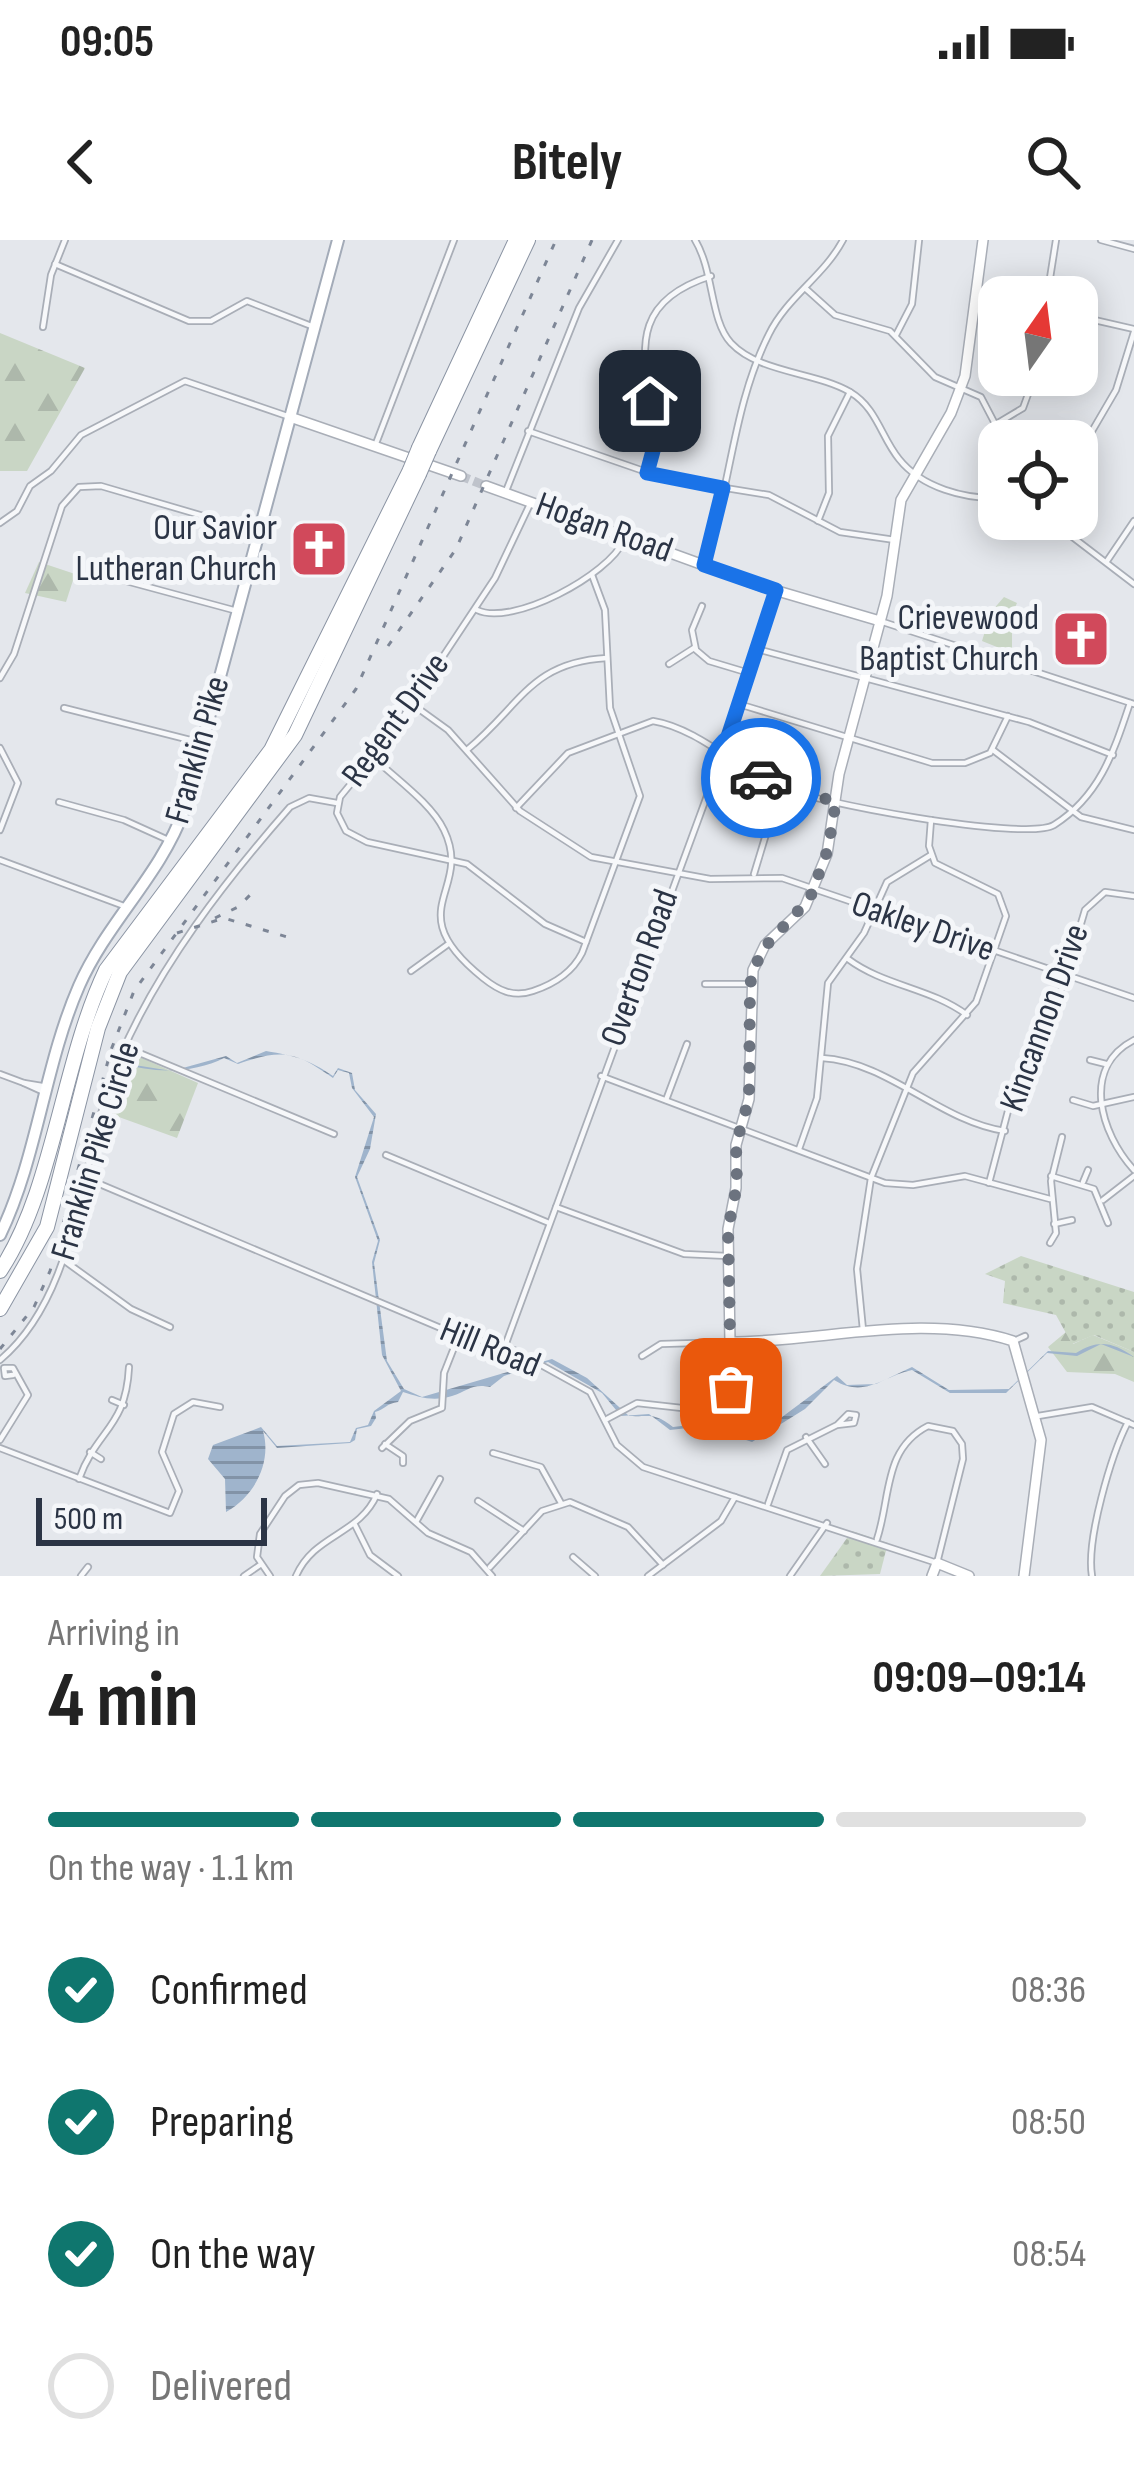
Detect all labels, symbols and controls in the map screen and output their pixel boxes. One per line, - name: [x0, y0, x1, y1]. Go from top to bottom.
- text: 09:05: [60, 15, 154, 70]
- icon: back: [48, 129, 114, 195]
- icon: search: [1020, 129, 1086, 195]
- text: Bitely: [512, 130, 622, 195]
- north arrow: [978, 276, 1098, 396]
- map controls: [978, 276, 1098, 540]
- pin: [599, 350, 701, 452]
- icon: home: [617, 368, 683, 434]
- button: locate: [978, 420, 1098, 540]
- street label: Hogan Road: [530, 484, 678, 572]
- place label: Our Savior Lutheran Church: [76, 507, 277, 591]
- church icon: Our Savior Lutheran Church: [288, 518, 350, 580]
- place label: Crievewood Baptist Church: [859, 597, 1039, 681]
- church icon: Crievewood Baptist Church: [1050, 608, 1112, 670]
- street label: Regent Drive: [333, 645, 459, 795]
- street label: Franklin Pike: [156, 671, 240, 829]
- courier: [701, 718, 821, 838]
- icon: car: [728, 745, 794, 811]
- street label: Oakley Drive: [846, 883, 1000, 971]
- street label: Overton Road: [592, 884, 688, 1052]
- street label: Kincannon Drive: [991, 919, 1099, 1117]
- street label: Franklin Pike Circle: [42, 1036, 150, 1266]
- street label: Hill Road: [434, 1309, 546, 1387]
- pin: [680, 1338, 782, 1440]
- icon: bag: [698, 1356, 764, 1422]
- scale bar: [36, 1492, 267, 1545]
- text: 500 m: [54, 1499, 123, 1539]
- text: Arriving in: [48, 1610, 180, 1657]
- text: 09:09–09:14: [873, 1651, 1086, 1706]
- text: 4 min: [48, 1655, 199, 1748]
- text: On the way · 1.1 km: [48, 1845, 294, 1892]
- icon: check: [48, 1957, 114, 2023]
- text: Confirmed: [150, 1963, 308, 2018]
- text: 08:36: [1011, 1967, 1086, 2014]
- icon: check: [48, 2089, 114, 2155]
- text: Preparing: [150, 2095, 294, 2150]
- text: 08:50: [1011, 2099, 1086, 2146]
- icon: check: [48, 2221, 114, 2287]
- text: On the way: [150, 2227, 316, 2282]
- text: 08:54: [1012, 2231, 1086, 2278]
- text: Delivered: [150, 2359, 292, 2414]

